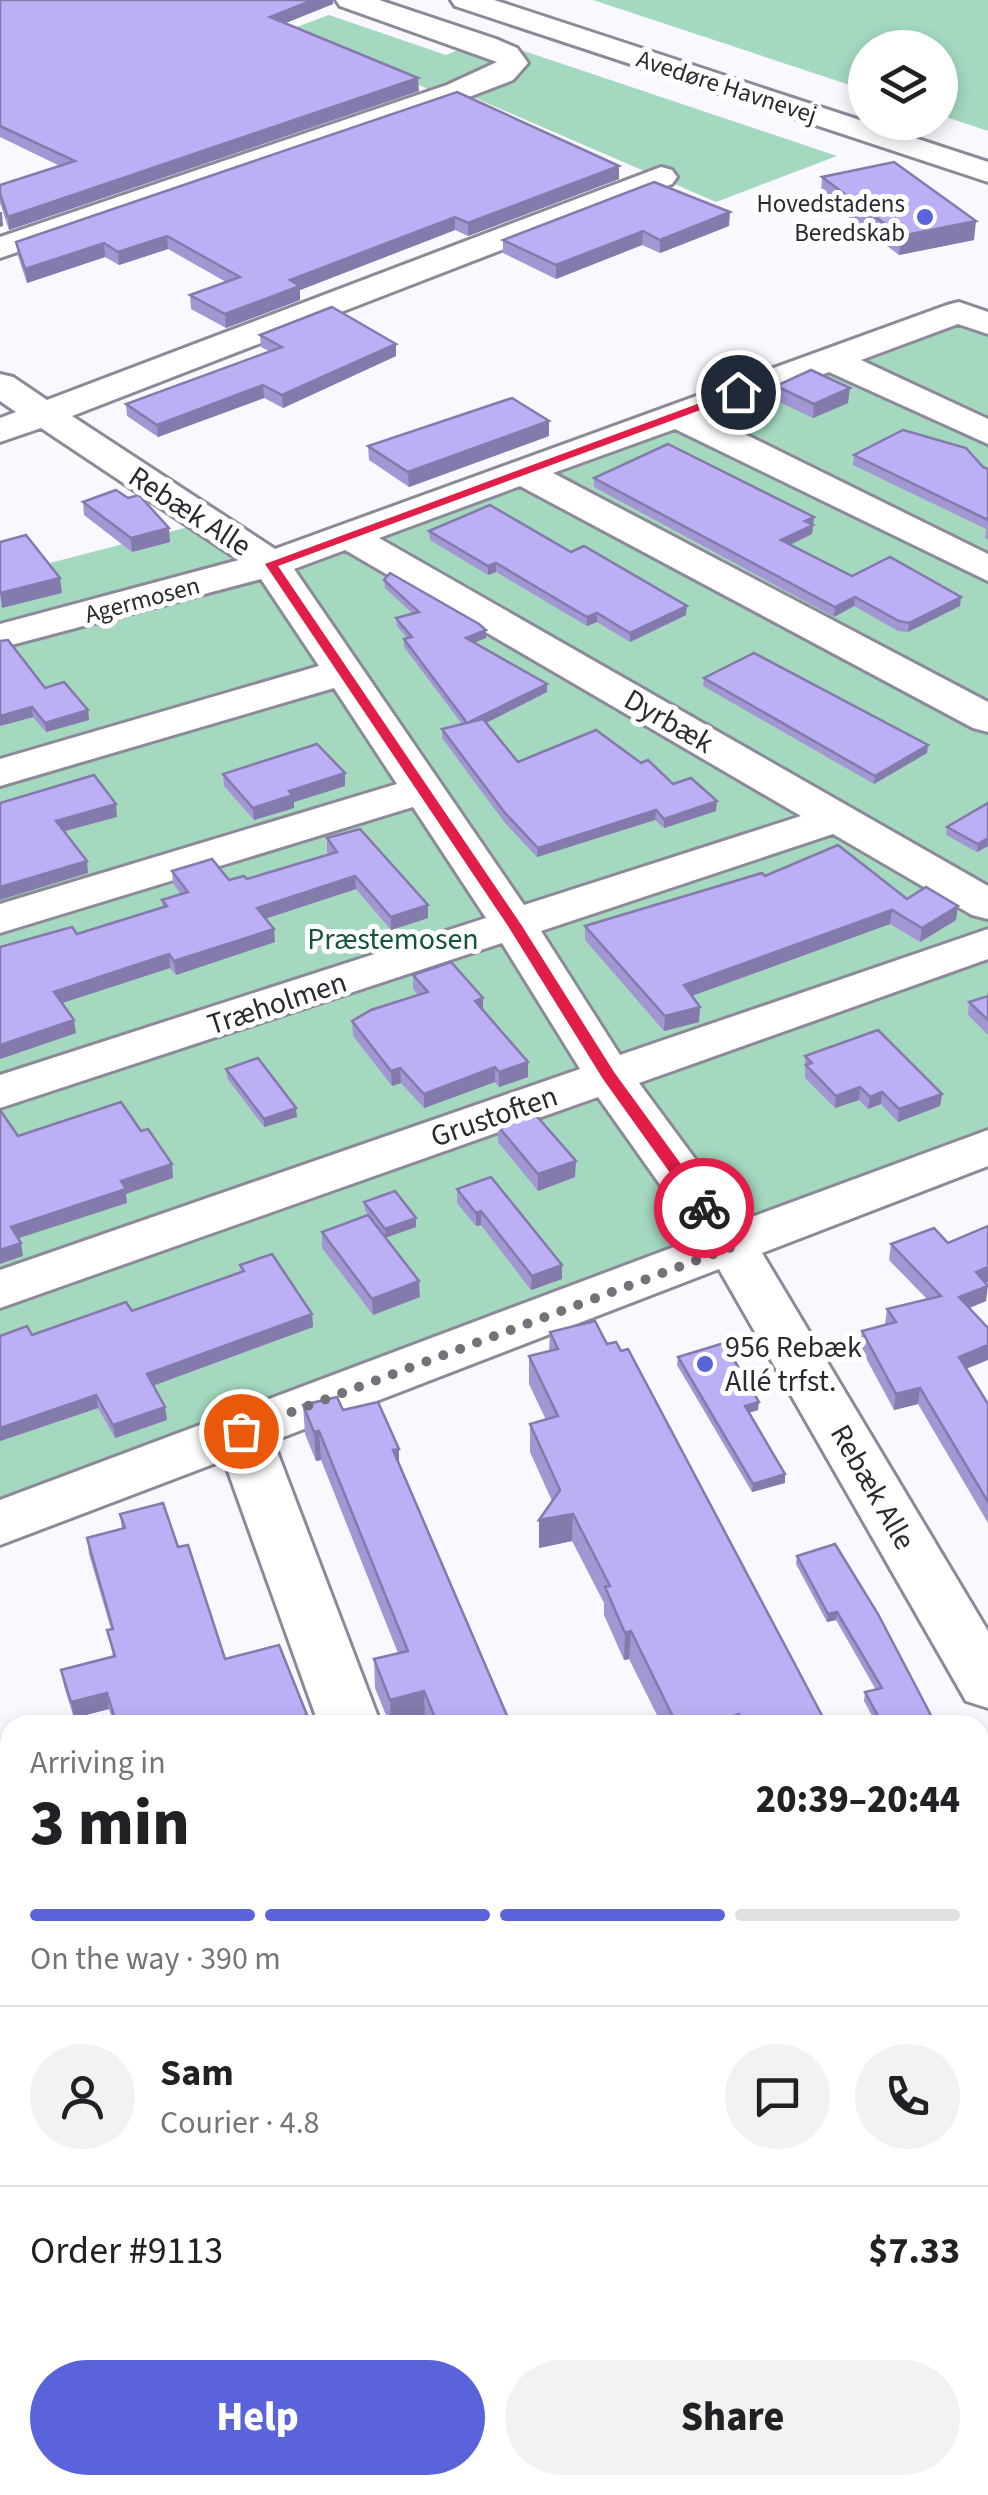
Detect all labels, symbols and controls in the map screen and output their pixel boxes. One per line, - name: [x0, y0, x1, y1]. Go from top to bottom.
- map controls: [848, 30, 958, 140]
- button: layers: [848, 30, 958, 140]
- street label: Avedøre Havnevej: [632, 41, 821, 133]
- place label: Hovedstadens Beredskab: [756, 186, 905, 251]
- marker: Hovedstadens Beredskab: [914, 206, 936, 228]
- pin: [696, 350, 781, 435]
- icon: home: [711, 365, 766, 420]
- street label: Rebæk Alle: [120, 456, 260, 567]
- street label: Agermosen: [81, 567, 204, 633]
- street label: Dyrbæk: [616, 679, 722, 764]
- park label: Præstemosen: [307, 918, 479, 961]
- street label: Træholmen: [202, 961, 352, 1046]
- street label: Grustoften: [425, 1075, 563, 1158]
- courier: [654, 1158, 754, 1258]
- icon: bike: [677, 1181, 732, 1236]
- place label: 956 Rebæk Allé trfst.: [725, 1326, 862, 1403]
- marker: 956 Rebæk Allé trfst.: [694, 1353, 716, 1375]
- pin: [199, 1389, 284, 1474]
- icon: bag: [214, 1404, 269, 1459]
- street label: Rebæk Alle: [819, 1417, 926, 1558]
- text: Arriving in: [30, 1740, 166, 1786]
- text: 20:39–20:44: [756, 1773, 960, 1827]
- text: 3 min: [30, 1777, 190, 1870]
- text: On the way · 390 m: [30, 1936, 281, 1982]
- button: person: [30, 2044, 135, 2149]
- button: chat: [725, 2044, 830, 2149]
- button: phone: [855, 2044, 960, 2149]
- text: Sam: [160, 2046, 234, 2100]
- text: Courier · 4.8: [160, 2100, 320, 2146]
- text: Order #9113: [30, 2224, 223, 2278]
- text: $7.33: [868, 2224, 960, 2278]
- button: Help: [30, 2360, 485, 2475]
- button: Share: [505, 2360, 960, 2475]

